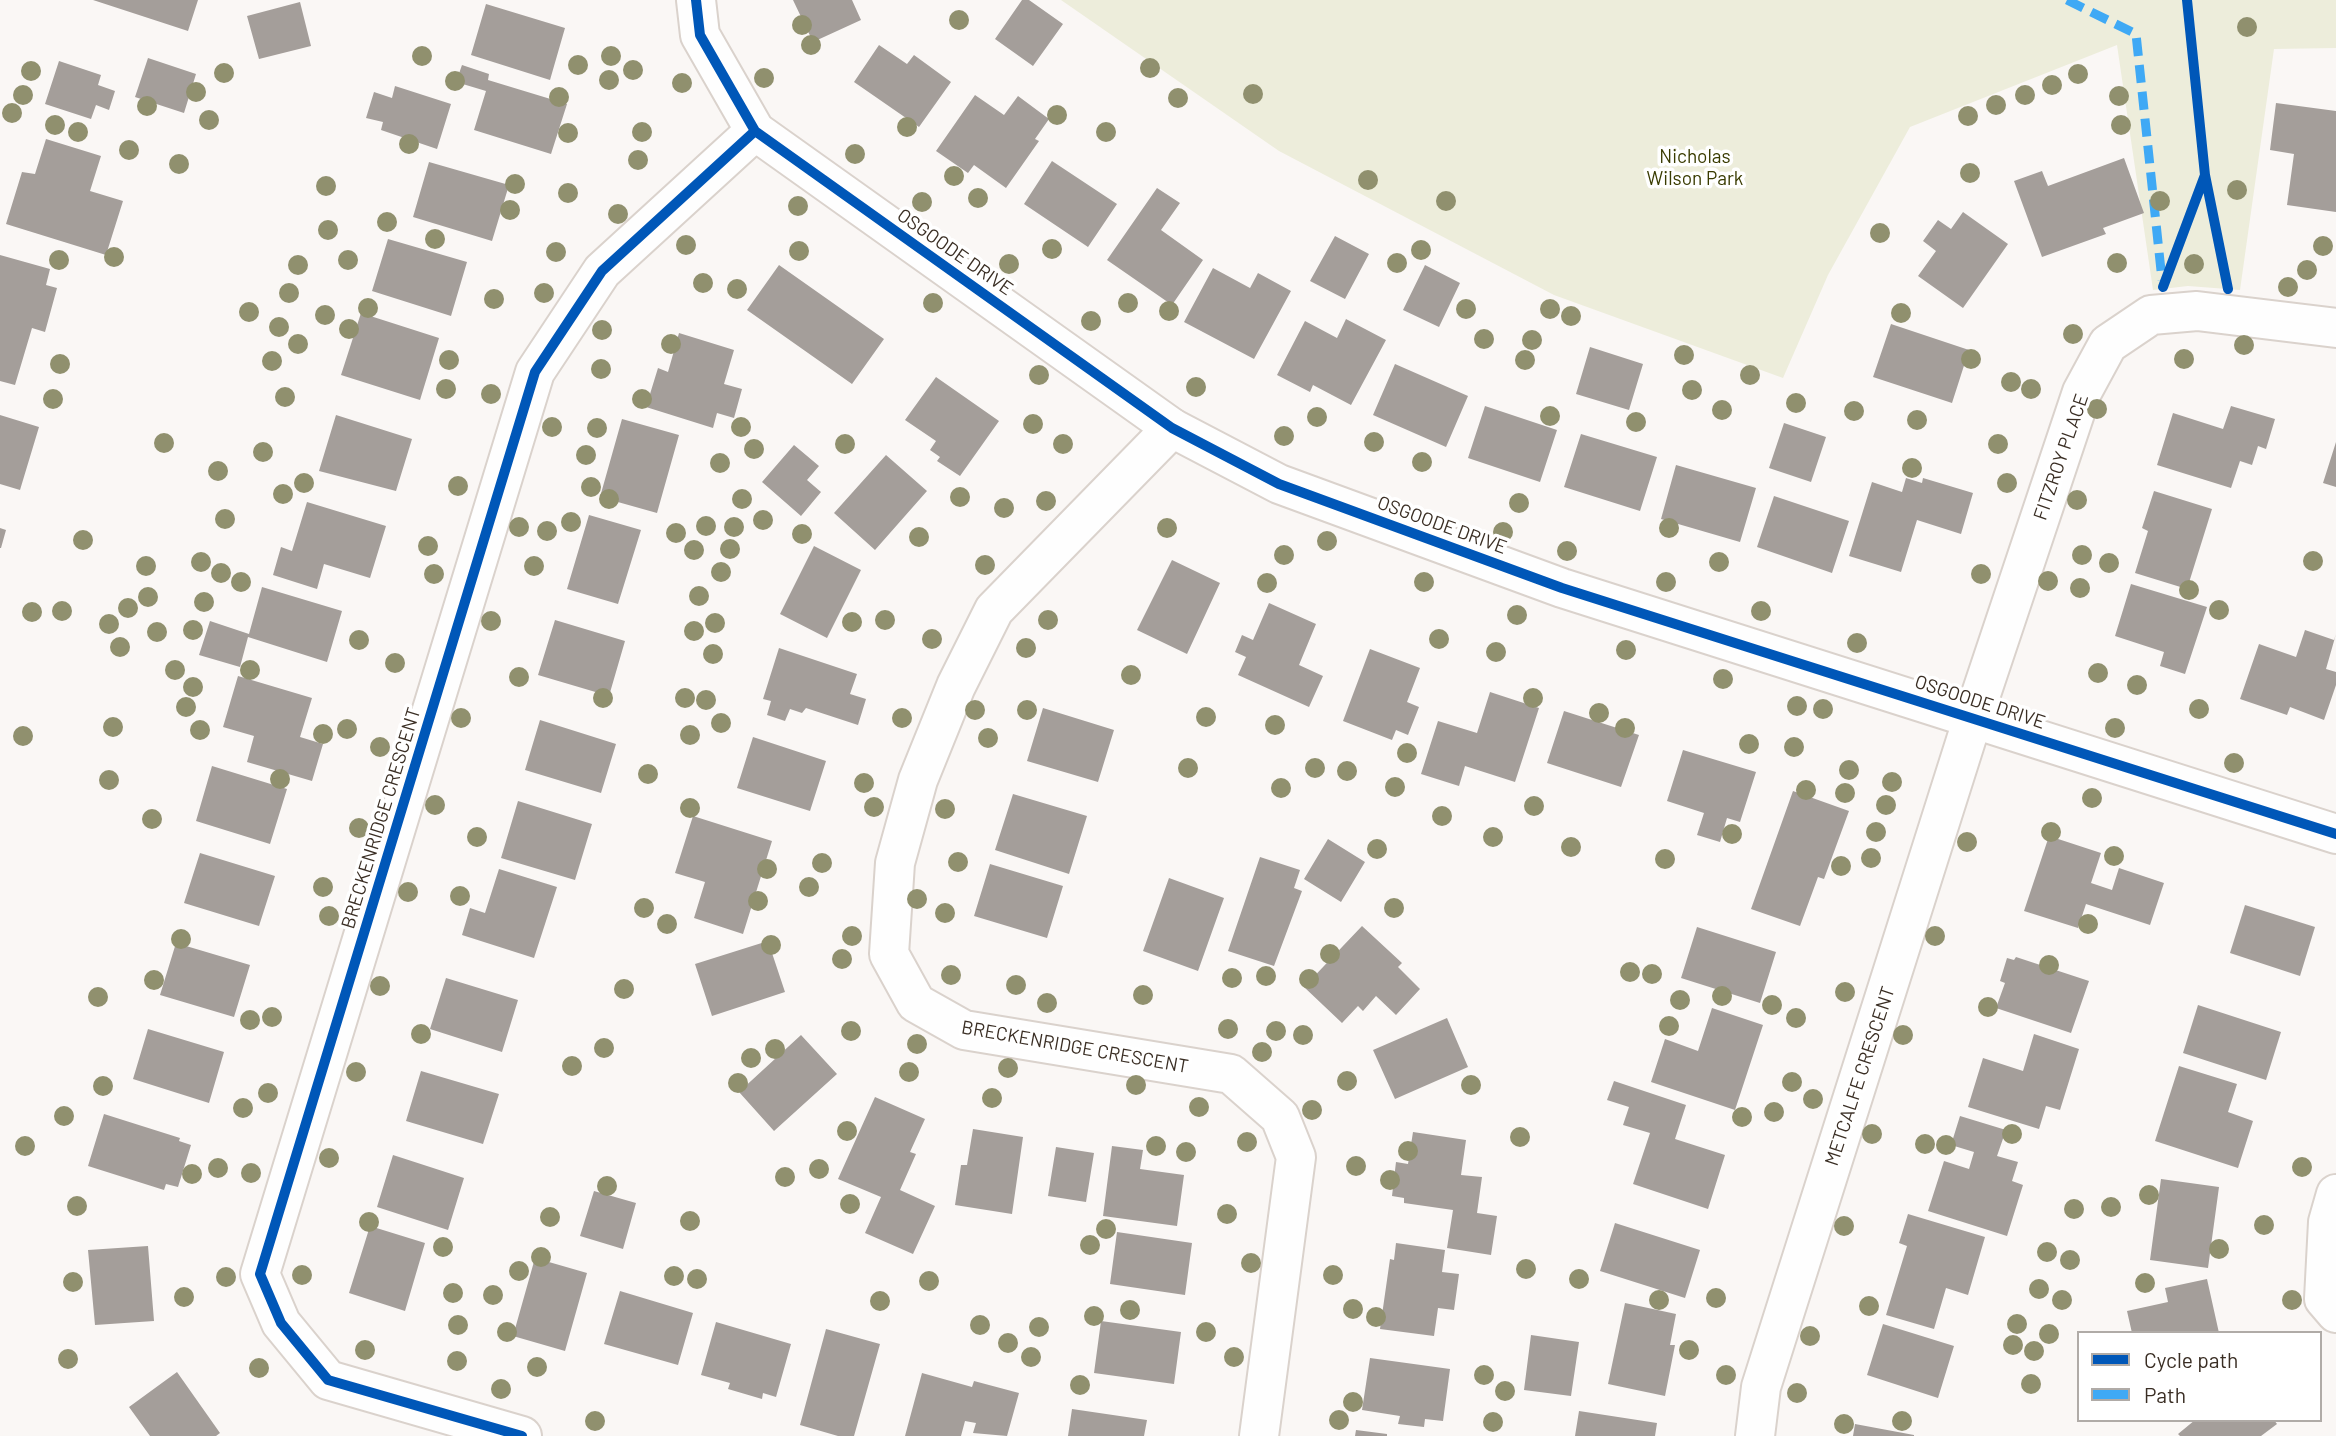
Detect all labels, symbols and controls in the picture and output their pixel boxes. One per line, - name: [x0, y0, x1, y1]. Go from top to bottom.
- park label: Nicholas Wilson Park: [1647, 146, 1743, 190]
- street label: OSGOODE DRIVE: [893, 204, 1017, 300]
- street label: FITZROY PLACE: [2029, 391, 2093, 523]
- street label: OSGOODE DRIVE: [1374, 491, 1510, 559]
- street label: OSGOODE DRIVE: [1912, 670, 2048, 734]
- street label: BRECKENRIDGE CRESCENT: [336, 705, 426, 931]
- street label: METCALFE CRESCENT: [1820, 983, 1900, 1169]
- street label: BRECKENRIDGE CRESCENT: [960, 1016, 1190, 1078]
- legend: [2077, 1331, 2322, 1422]
- text: Cycle path: [2144, 1347, 2238, 1372]
- text: Path: [2144, 1382, 2186, 1407]

